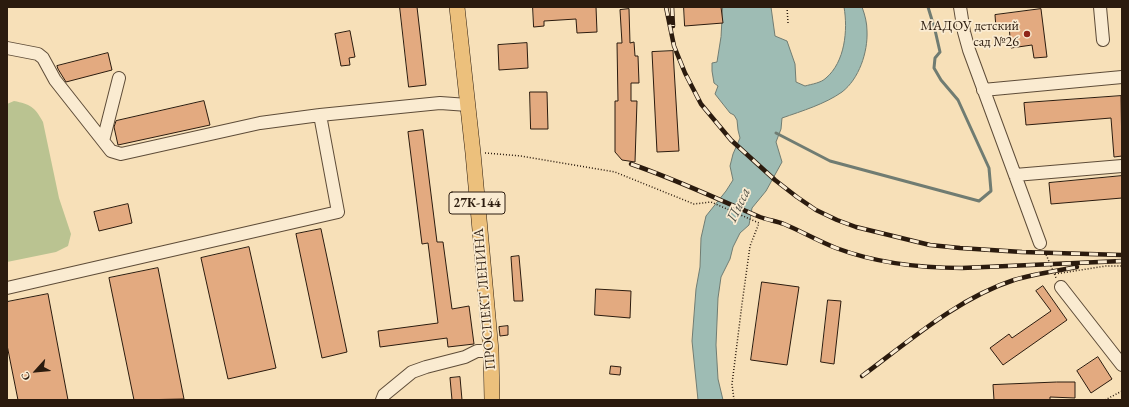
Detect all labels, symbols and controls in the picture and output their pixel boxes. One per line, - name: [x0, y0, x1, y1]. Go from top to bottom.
- place label: МАДОУ детский сад №26: [920, 18, 1019, 50]
- marker: МАДОУ детский сад №26: [1022, 29, 1032, 39]
- water label: Писса: [723, 185, 755, 225]
- road number: 27К-144: [449, 192, 505, 214]
- street label: ПРОСПЕКТ ЛЕНИНА: [470, 227, 500, 371]
- north arrow: [16, 351, 56, 391]
- text: С: [17, 370, 33, 383]

